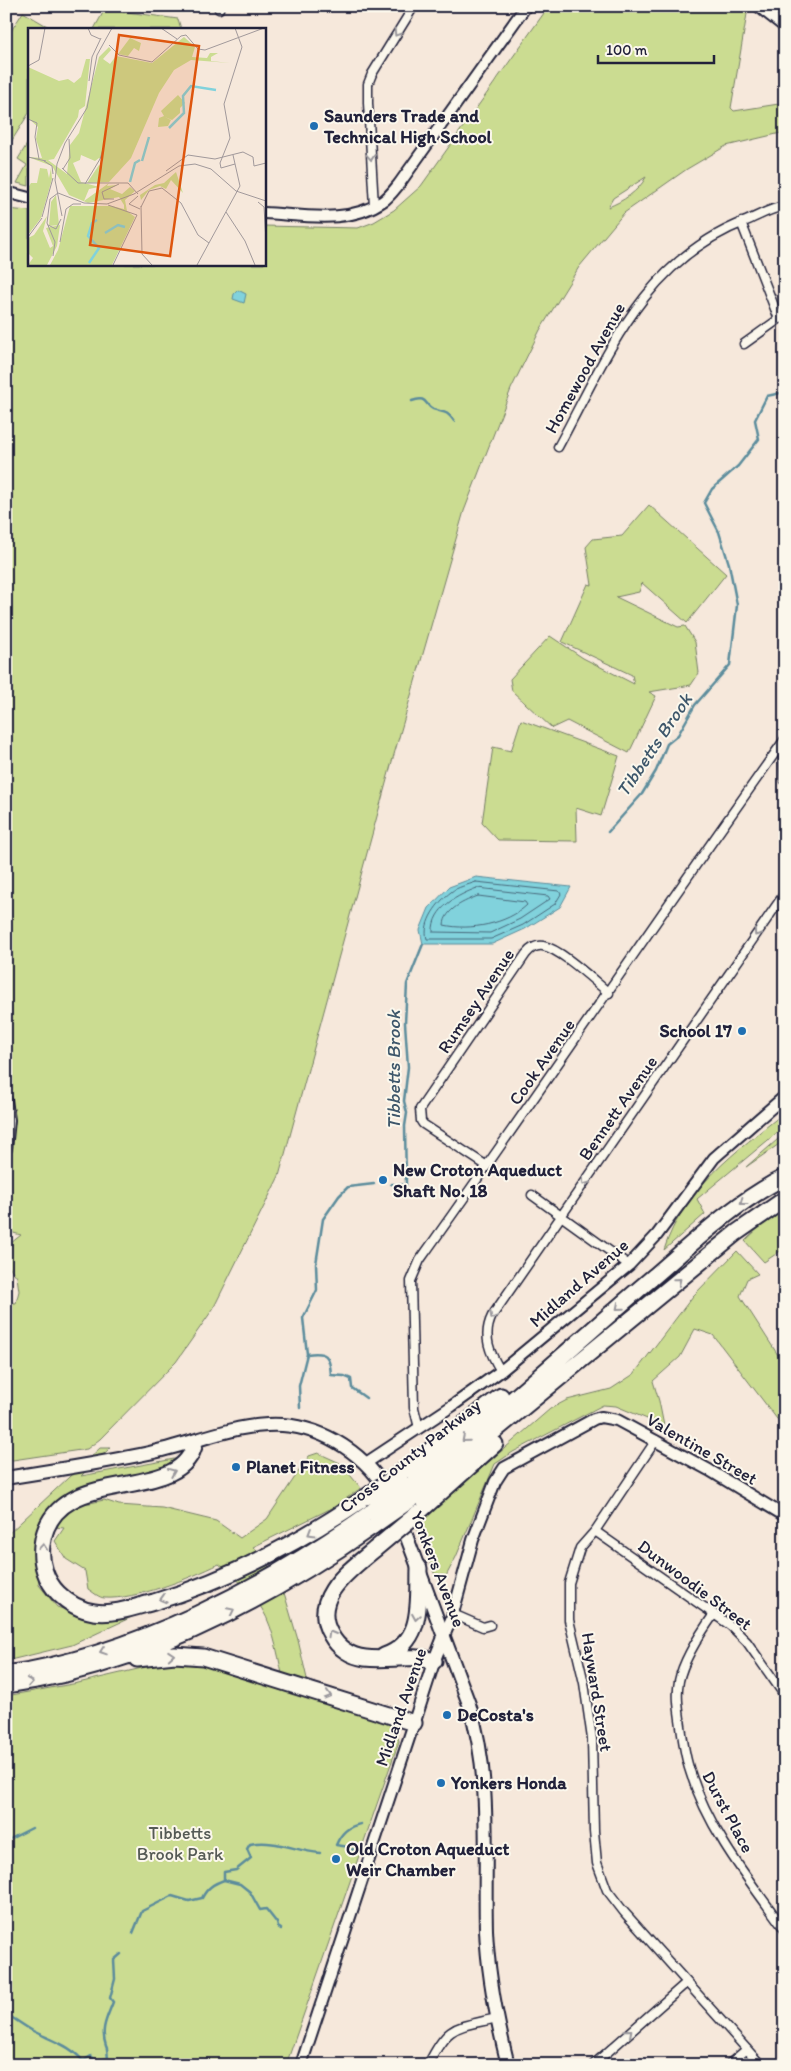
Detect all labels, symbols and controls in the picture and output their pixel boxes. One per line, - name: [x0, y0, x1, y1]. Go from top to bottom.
- one-way arrow: [394, 27, 404, 36]
- inset map: [28, 28, 265, 265]
- scale bar: [598, 32, 715, 64]
- text: 100 m: [606, 41, 648, 59]
- place label: Saunders Trade and Technical High School: [323, 105, 493, 148]
- marker: Saunders Trade and Technical High School: [308, 120, 320, 132]
- one-way arrow: [366, 154, 377, 162]
- street label: Homewood Avenue: [540, 299, 630, 437]
- water label: Tibbetts Brook: [611, 688, 698, 801]
- one-way arrow: [754, 928, 763, 937]
- street label: Rumsey Avenue: [433, 944, 519, 1058]
- water label: Tibbetts Brook: [382, 1009, 405, 1130]
- street label: Cook Avenue: [504, 1015, 580, 1109]
- place label: School 17: [659, 1020, 732, 1042]
- marker: School 17: [736, 1025, 748, 1037]
- street label: Bennett Avenue: [574, 1051, 662, 1165]
- place label: New Croton Aqueduct Shaft No. 18: [393, 1159, 562, 1202]
- marker: New Croton Aqueduct Shaft No. 18: [377, 1174, 389, 1186]
- one-way arrow: [582, 1176, 591, 1186]
- one-way arrow: [740, 1197, 749, 1205]
- street label: Midland Avenue: [525, 1234, 633, 1332]
- one-way arrow: [673, 1278, 682, 1287]
- one-way arrow: [615, 1301, 624, 1310]
- one-way arrow: [489, 1311, 499, 1320]
- street label: Cross County Parkway: [335, 1394, 485, 1518]
- street label: Valentine Street: [643, 1408, 762, 1490]
- one-way arrow: [462, 1433, 471, 1442]
- place label: Planet Fitness: [246, 1456, 355, 1478]
- marker: Planet Fitness: [230, 1461, 242, 1473]
- one-way arrow: [167, 1467, 176, 1478]
- street label: Yonkers Avenue: [406, 1508, 470, 1630]
- one-way arrow: [308, 1527, 317, 1536]
- street label: Dunwoodie Street: [634, 1535, 757, 1635]
- one-way arrow: [37, 1543, 48, 1551]
- one-way arrow: [159, 1593, 168, 1603]
- one-way arrow: [226, 1607, 235, 1617]
- one-way arrow: [411, 1613, 422, 1621]
- one-way arrow: [328, 1631, 338, 1640]
- street label: Hayward Street: [577, 1631, 617, 1753]
- street label: Midland Avenue: [370, 1645, 432, 1769]
- one-way arrow: [99, 1646, 107, 1656]
- one-way arrow: [168, 1650, 176, 1661]
- one-way arrow: [25, 1677, 34, 1687]
- one-way arrow: [323, 1689, 332, 1699]
- place label: DeCosta's: [457, 1704, 534, 1726]
- marker: DeCosta's: [441, 1709, 453, 1721]
- street label: Durst Place: [697, 1767, 759, 1857]
- place label: Yonkers Honda: [450, 1772, 567, 1794]
- marker: Yonkers Honda: [435, 1777, 447, 1789]
- park label: Tibbetts Brook Park: [137, 1822, 224, 1865]
- place label: Old Croton Aqueduct Weir Chamber: [346, 1838, 509, 1881]
- marker: Old Croton Aqueduct Weir Chamber: [330, 1853, 342, 1865]
- one-way arrow: [624, 2029, 633, 2038]

